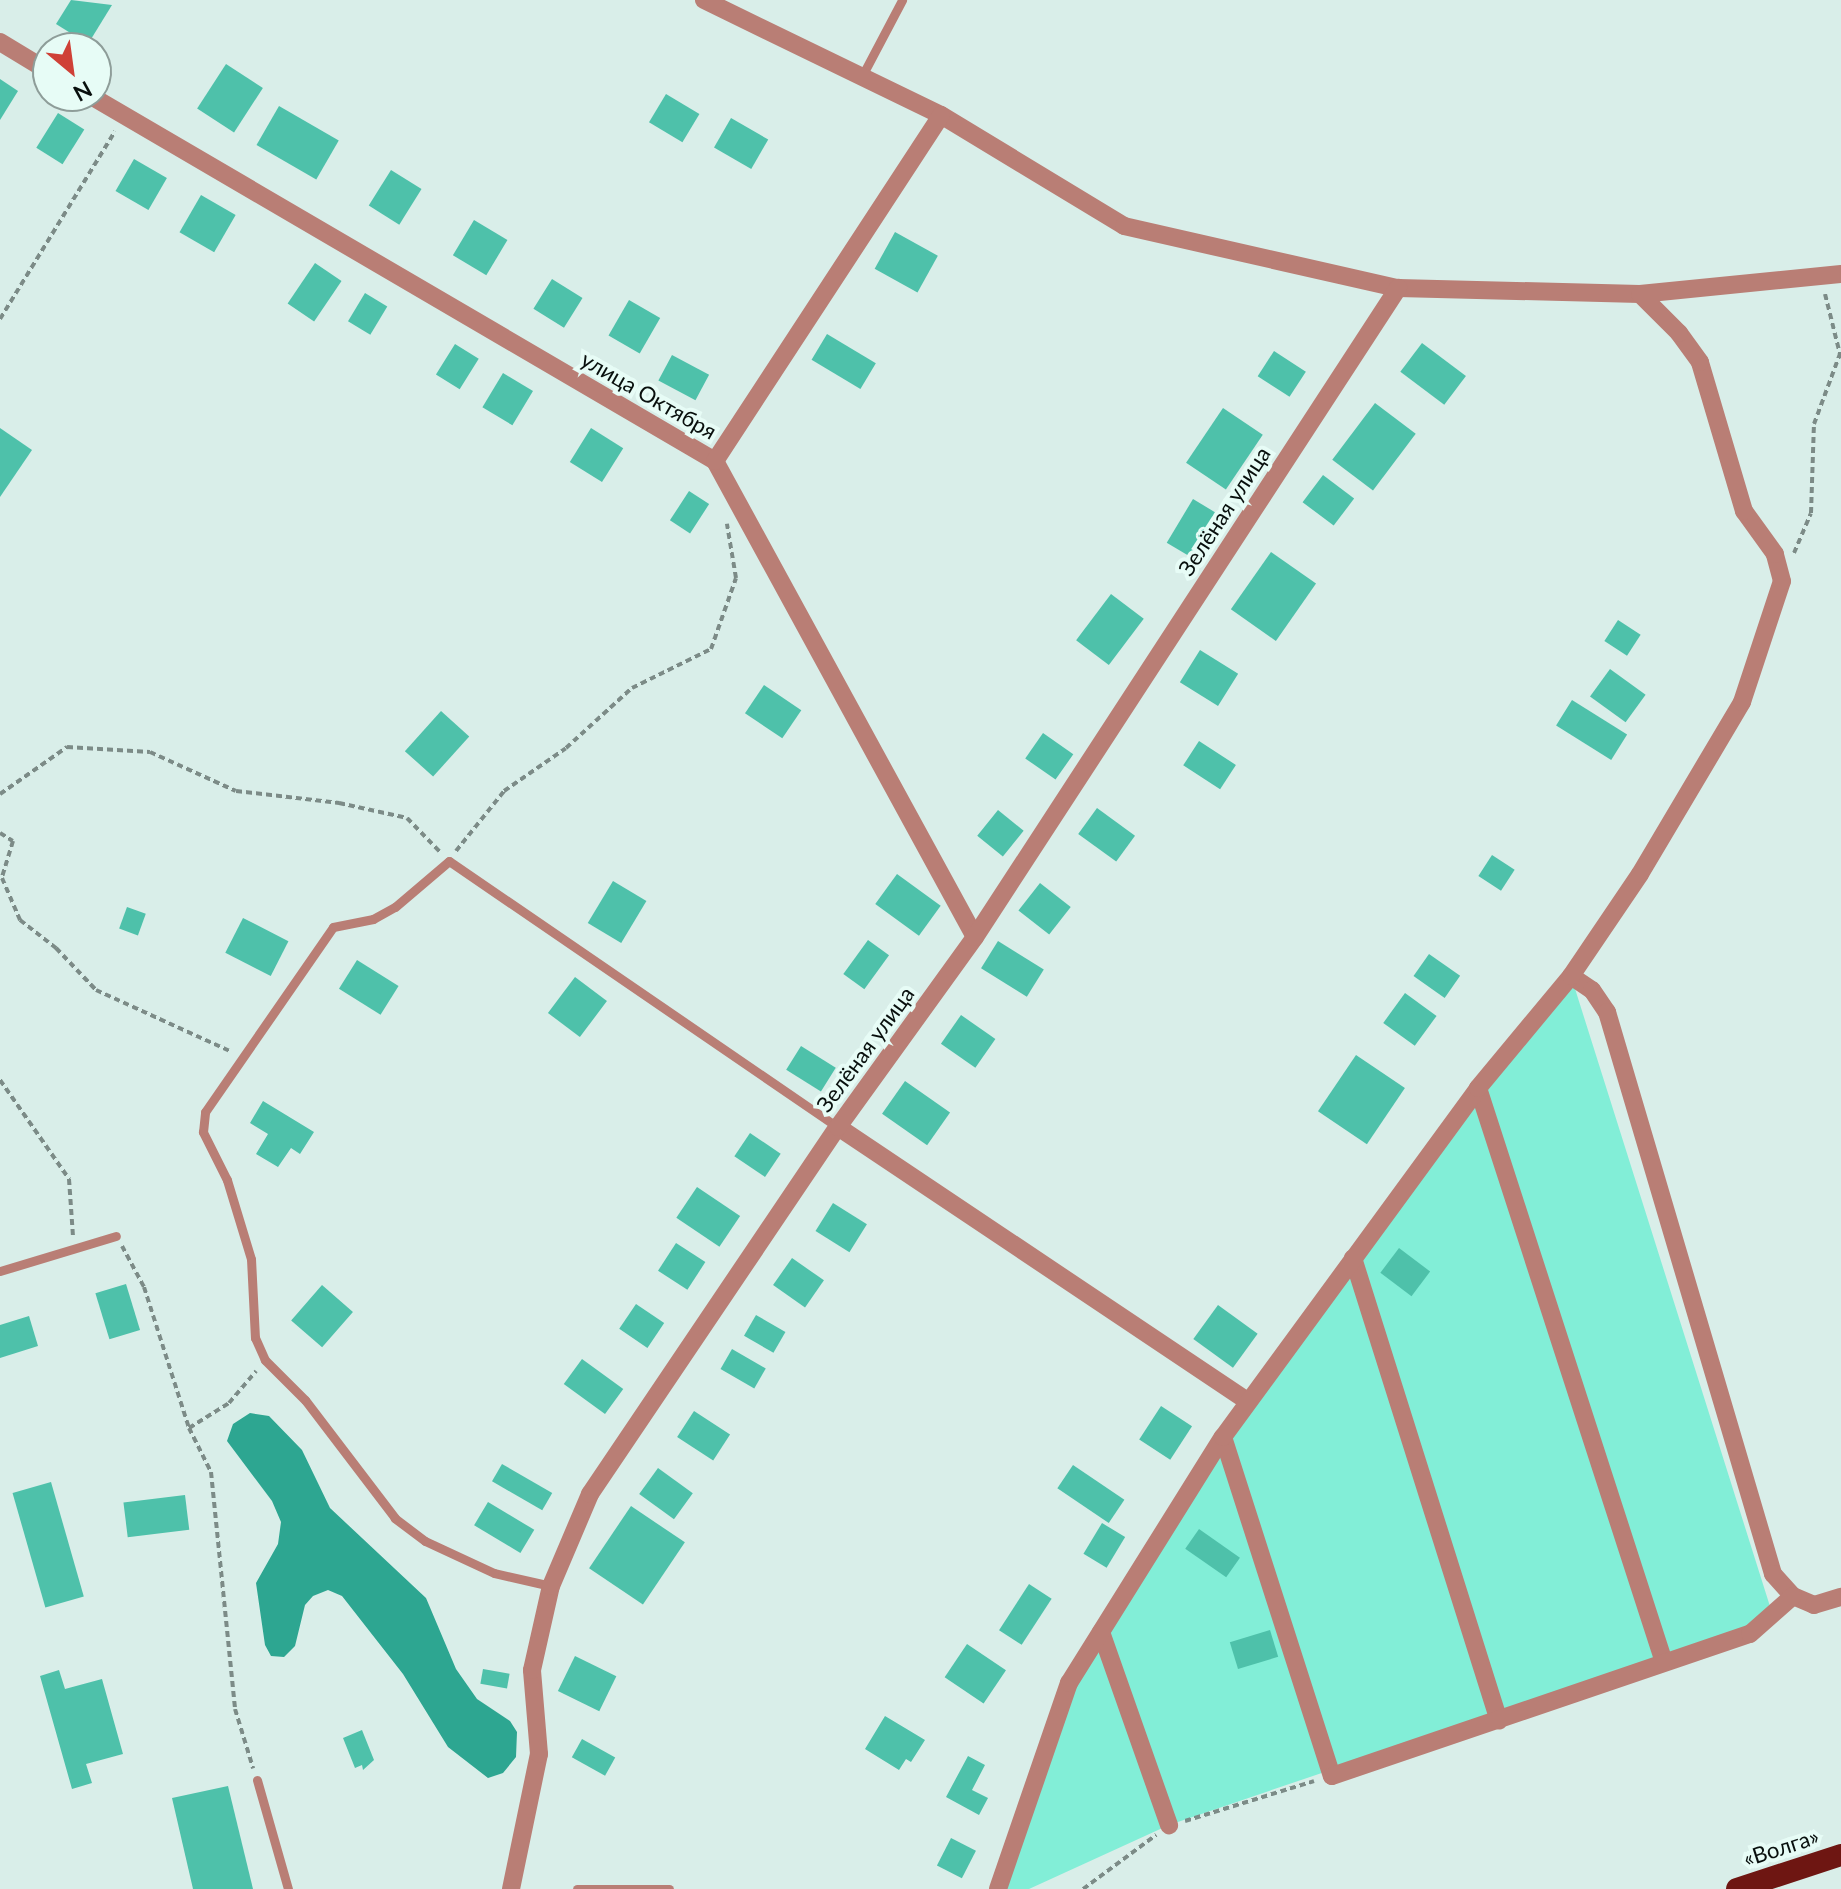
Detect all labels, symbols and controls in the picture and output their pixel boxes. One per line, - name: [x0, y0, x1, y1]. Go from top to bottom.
- north arrow: [32, 32, 112, 112]
- text: N: [69, 76, 97, 108]
- street label: улица Октября: [577, 346, 721, 444]
- street label: Зелёная улица: [1172, 442, 1276, 580]
- street label: Зелёная улица: [811, 981, 919, 1117]
- street label: «Волга»: [1740, 1822, 1822, 1872]

